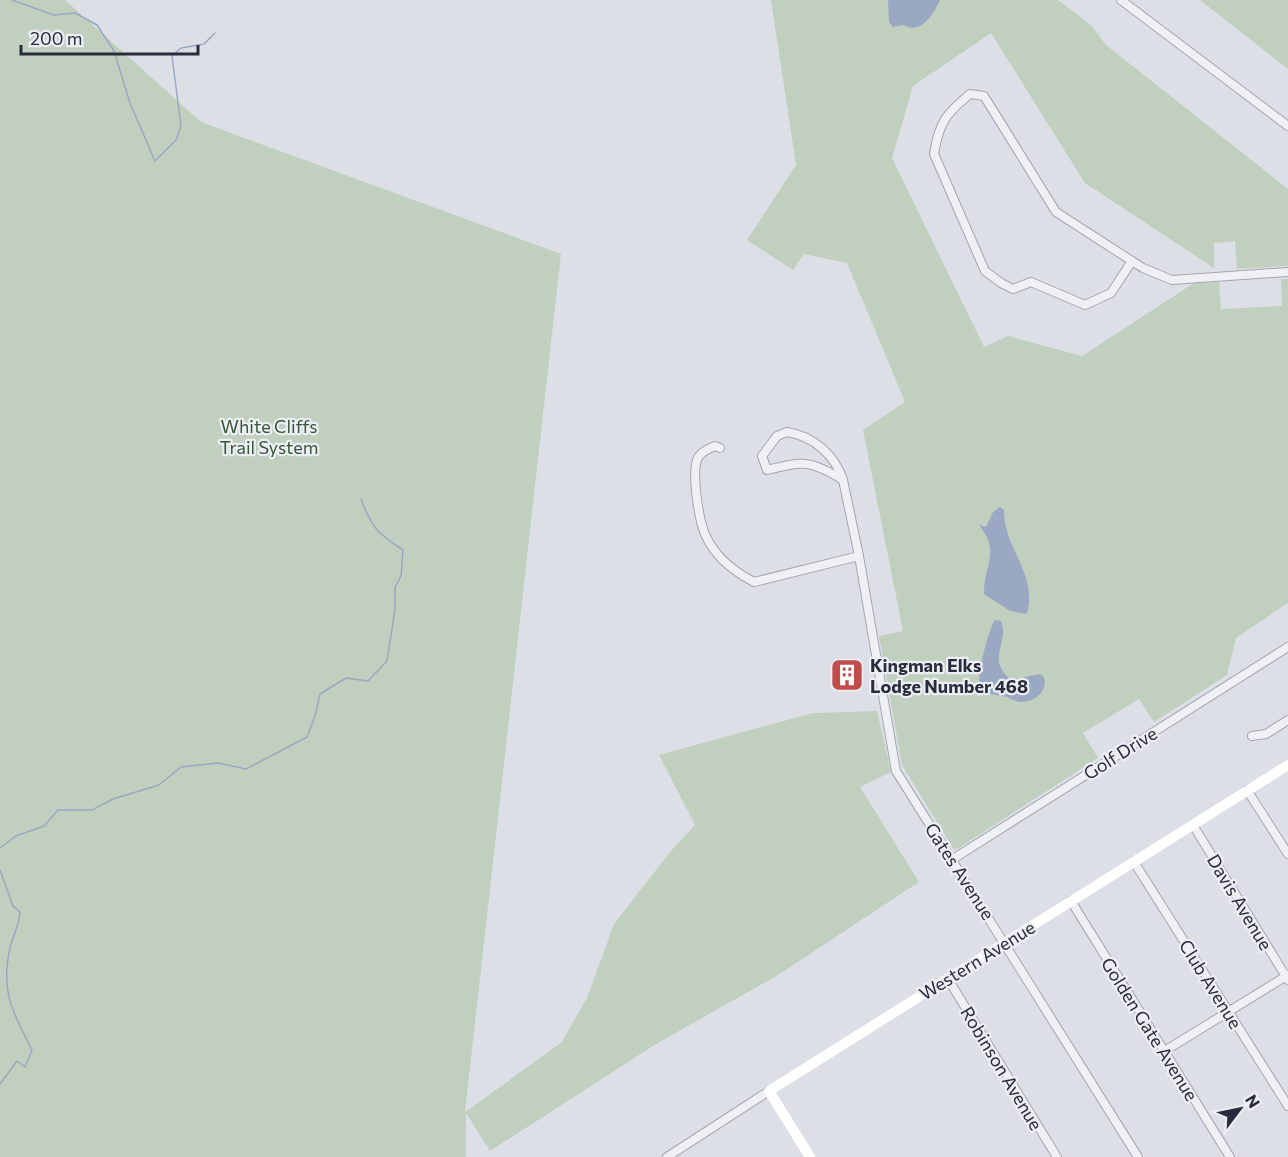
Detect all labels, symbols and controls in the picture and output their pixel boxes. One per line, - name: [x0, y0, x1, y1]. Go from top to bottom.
- scale bar: [21, 18, 198, 56]
- text: 200 m: [30, 27, 83, 49]
- park label: White Cliffs Trail System: [219, 415, 319, 458]
- place label: Kingman Elks Lodge Number 468: [870, 654, 1028, 697]
- building icon: Kingman Elks Lodge Number 468: [829, 657, 865, 693]
- street label: Golf Drive: [1079, 722, 1161, 784]
- street label: Gates Avenue: [921, 818, 999, 924]
- street label: Davis Avenue: [1203, 850, 1277, 954]
- street label: Western Avenue: [915, 916, 1039, 1004]
- street label: Club Avenue: [1175, 935, 1247, 1033]
- street label: Golden Gate Avenue: [1097, 953, 1203, 1105]
- street label: Robinson Avenue: [956, 1002, 1048, 1134]
- north arrow: [1210, 1079, 1270, 1139]
- text: N: [1242, 1091, 1264, 1111]

